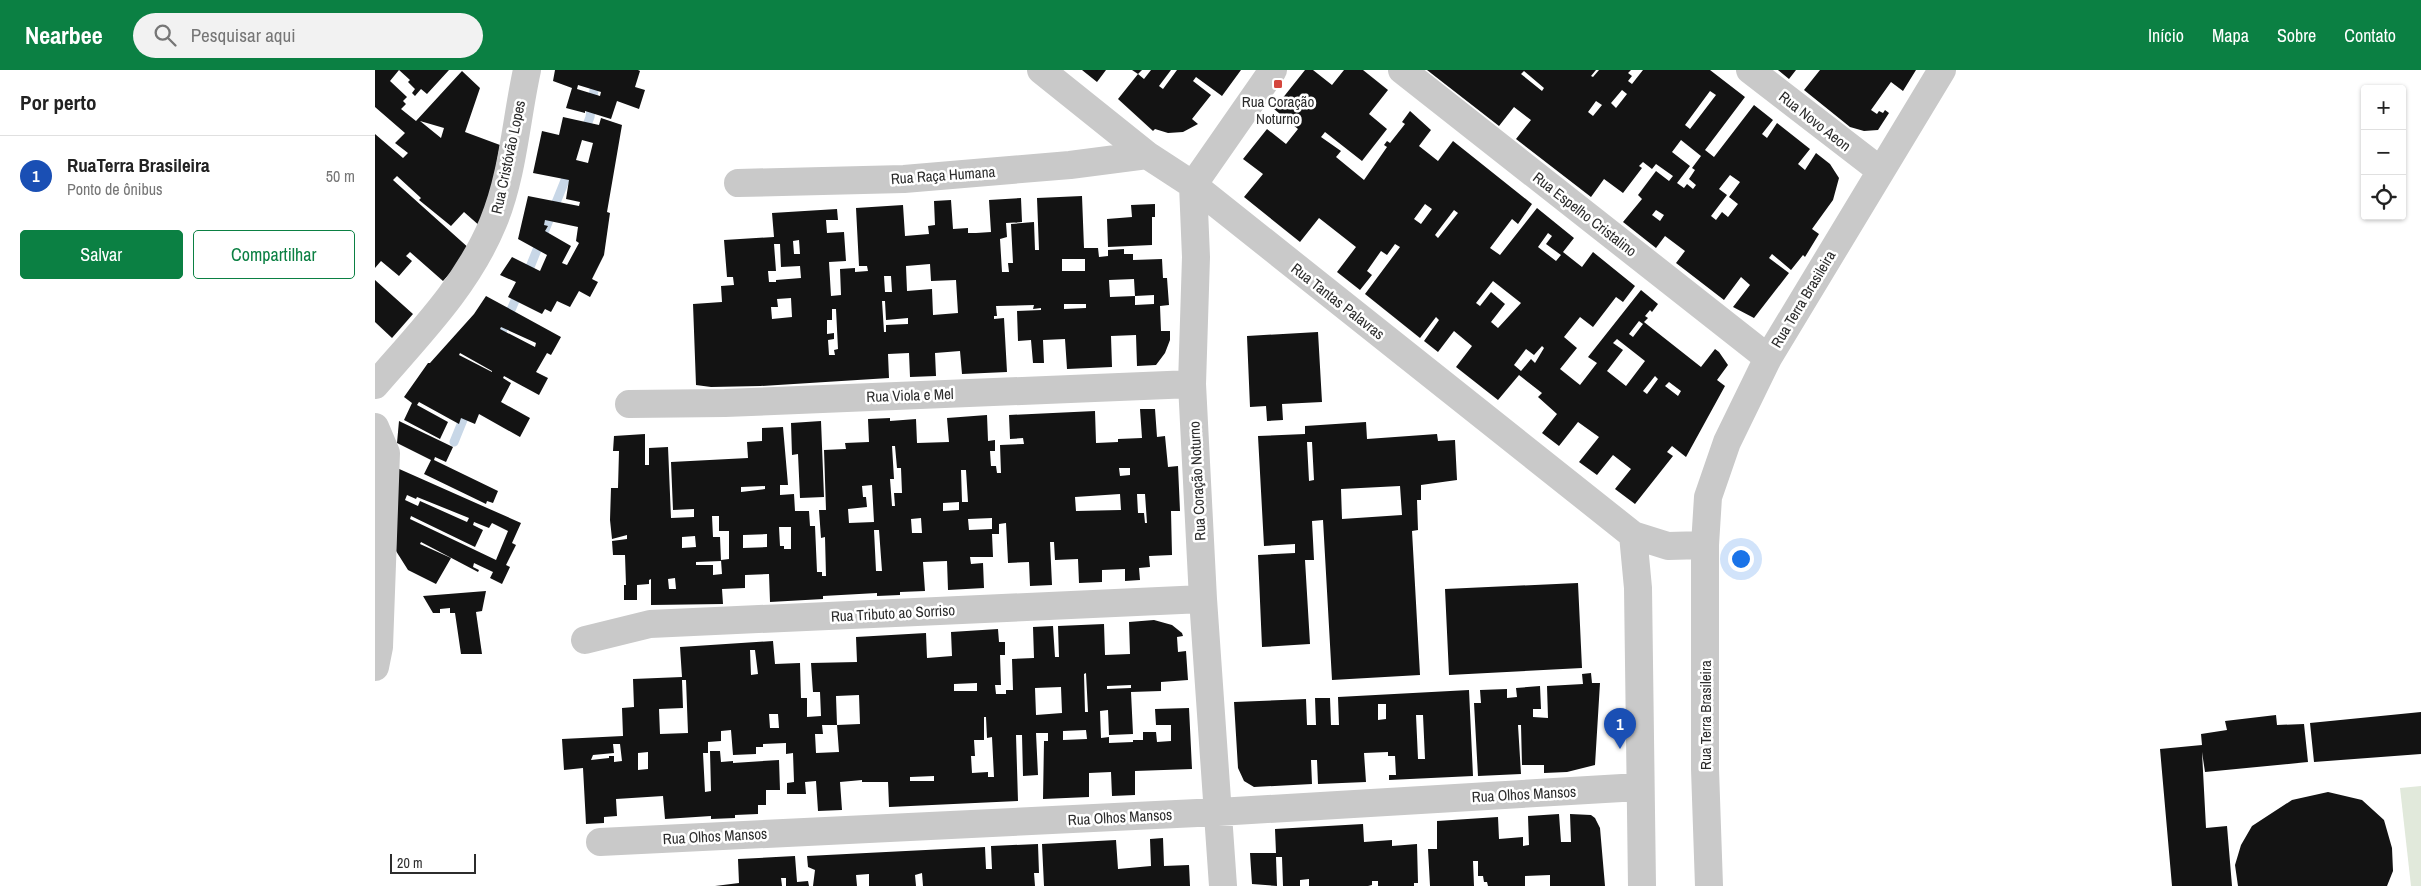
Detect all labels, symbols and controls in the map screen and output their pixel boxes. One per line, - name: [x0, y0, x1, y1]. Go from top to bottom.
- search box: [133, 13, 483, 58]
- text: Nearbee: [25, 19, 103, 51]
- icon: search: [151, 21, 179, 49]
- text: Pesquisar aqui: [191, 22, 295, 48]
- text: Início: [2148, 23, 2184, 48]
- text: Mapa: [2212, 23, 2249, 48]
- text: Sobre: [2277, 23, 2316, 48]
- text: Contato: [2344, 23, 2396, 48]
- marker: Rua Coração Noturno: [1272, 78, 1284, 90]
- map controls: [2361, 85, 2406, 220]
- button: +: [2361, 85, 2406, 130]
- street label: Rua Novo Aeon: [1775, 86, 1855, 156]
- text: Por perto: [20, 88, 97, 117]
- place label: Rua Coração Noturno: [1242, 91, 1314, 129]
- street label: Rua Cristóvão Lopes: [486, 98, 530, 216]
- button: −: [2361, 130, 2406, 175]
- text: RuaTerra Brasileira: [67, 152, 210, 178]
- street label: Rua Raça Humana: [890, 161, 996, 189]
- text: 1: [32, 165, 40, 187]
- text: 50 m: [326, 165, 355, 187]
- street label: Rua Espelho Cristalino: [1529, 167, 1641, 261]
- button: locate: [2361, 175, 2406, 220]
- text: Ponto de ônibus: [67, 178, 163, 200]
- button: Salvar: [20, 230, 183, 279]
- button: Compartilhar: [193, 230, 355, 279]
- street label: Rua Terra Brasileira: [1766, 246, 1840, 351]
- street label: Rua Tantas Palavras: [1287, 258, 1389, 344]
- street label: Rua Viola e Mel: [866, 383, 954, 407]
- street label: Rua Coração Noturno: [1183, 421, 1211, 541]
- your location: [1728, 546, 1754, 572]
- street label: Rua Tributo ao Sorriso: [830, 599, 956, 627]
- street label: Rua Terra Brasileira: [1695, 660, 1716, 770]
- pin: 1: [1604, 708, 1636, 749]
- street label: Rua Olhos Mansos: [1471, 781, 1577, 807]
- street label: Rua Olhos Mansos: [1067, 804, 1173, 830]
- street label: Rua Olhos Mansos: [662, 823, 768, 849]
- scale bar: [390, 851, 476, 874]
- text: 20 m: [397, 854, 423, 872]

